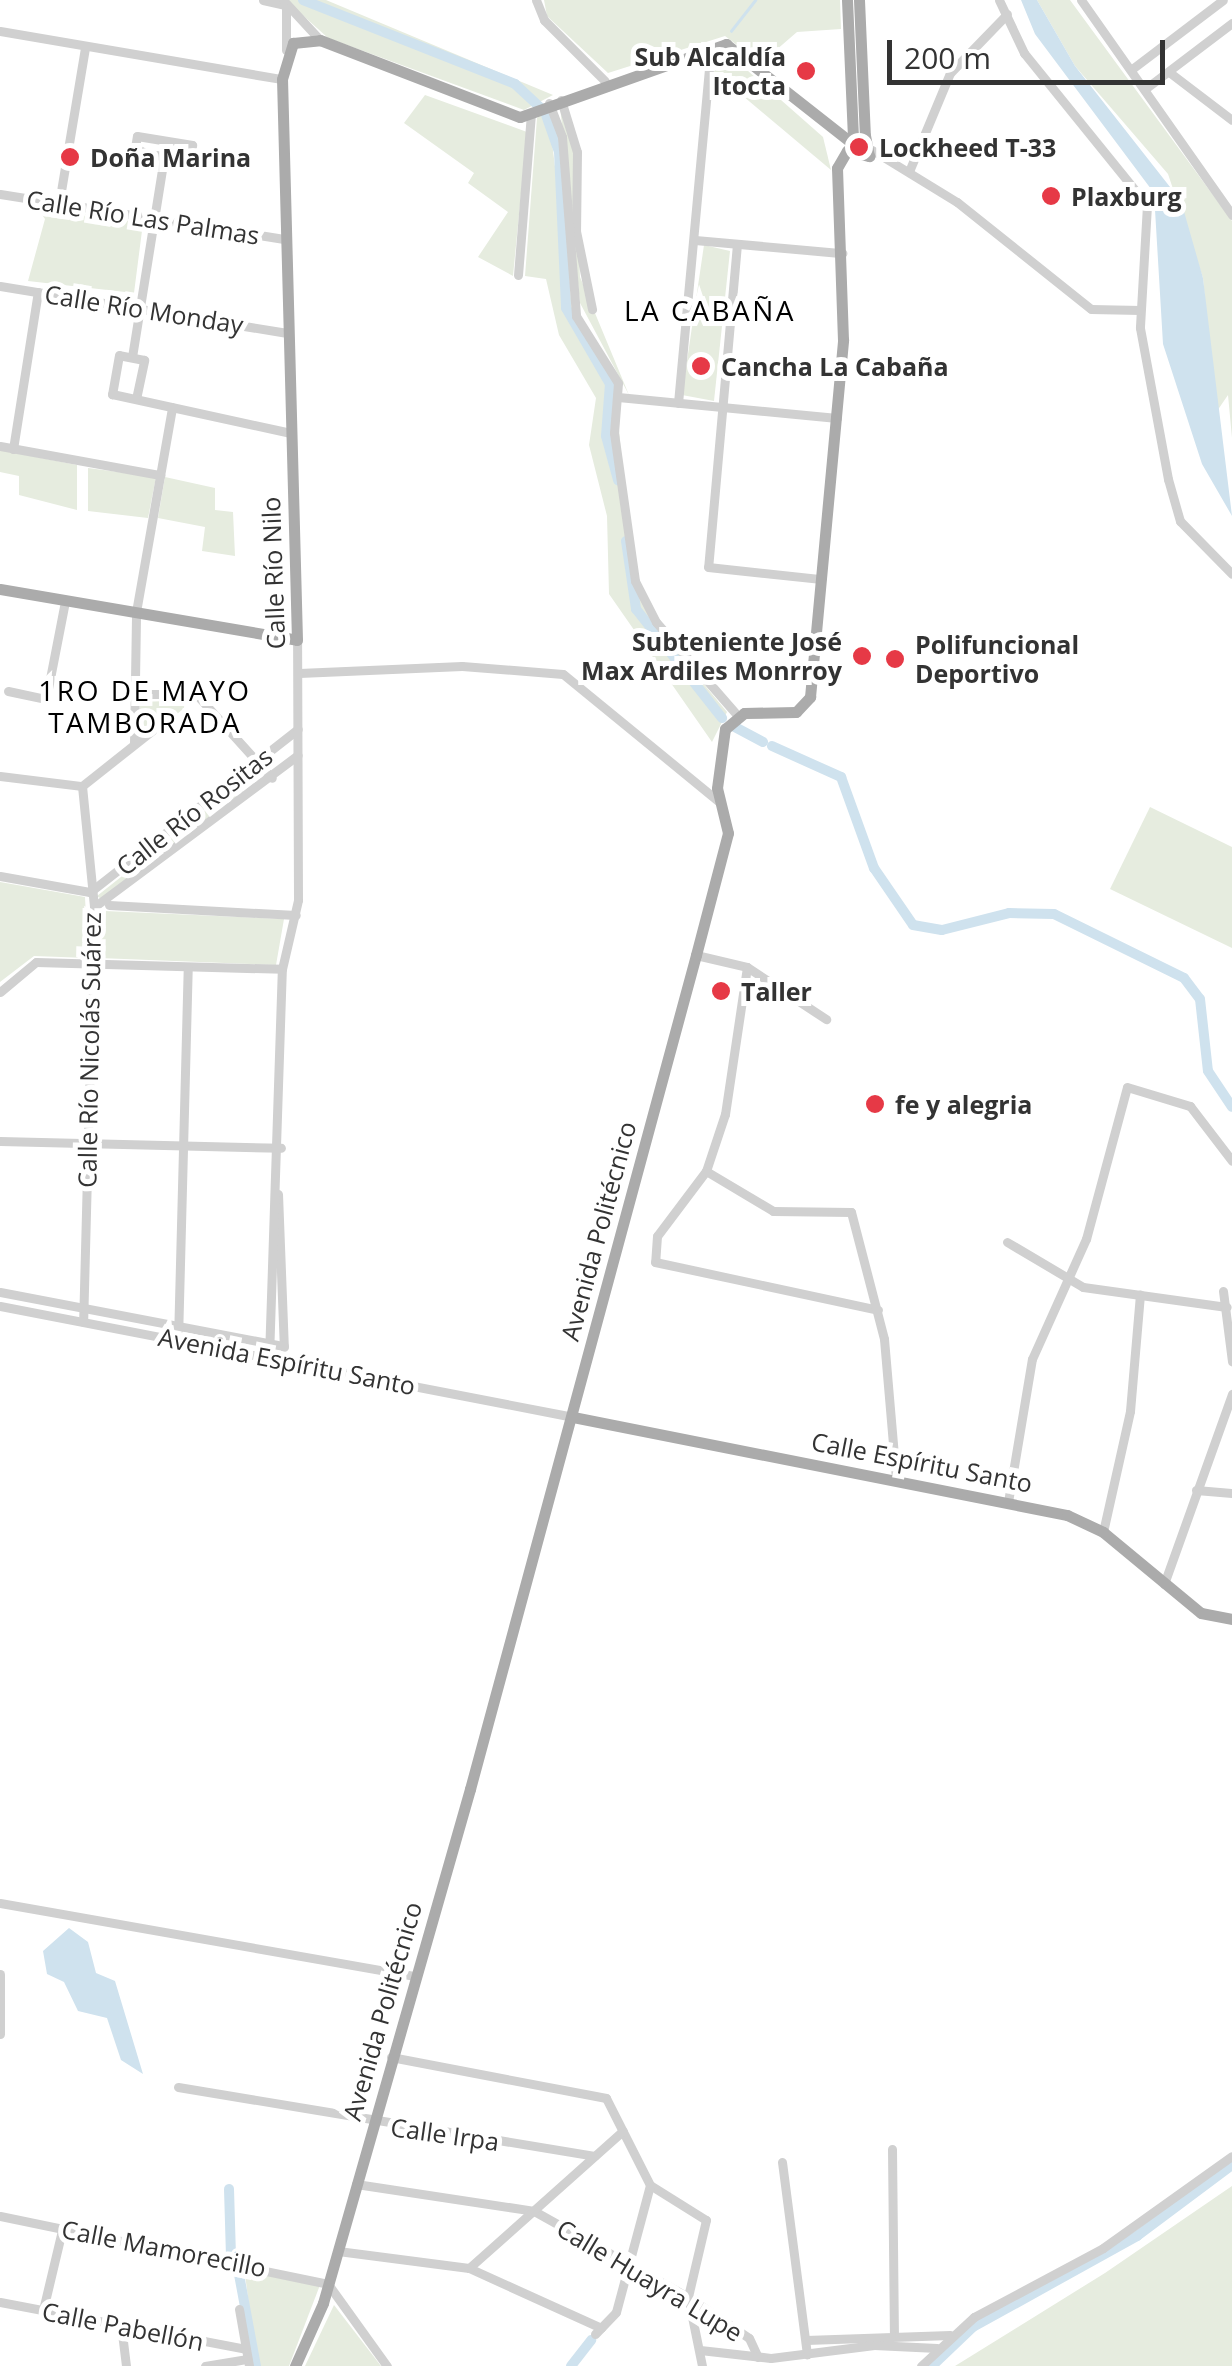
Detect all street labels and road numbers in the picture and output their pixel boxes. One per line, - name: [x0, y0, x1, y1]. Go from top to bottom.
- street label: Calle Río Las Palmas: [24, 184, 262, 250]
- street label: Calle Río Monday: [43, 278, 245, 340]
- street label: Calle Río Nilo: [255, 496, 291, 650]
- street label: Calle Río Rositas: [110, 741, 278, 881]
- street label: Calle Río Nicolás Suárez: [72, 912, 106, 1188]
- street label: Avenida Politécnico: [554, 1118, 642, 1344]
- street label: Avenida Espíritu Santo: [156, 1321, 418, 1401]
- street label: Calle Espíritu Santo: [809, 1426, 1035, 1498]
- street label: Avenida Politécnico: [336, 1898, 428, 2124]
- street label: Calle Irpa: [389, 2112, 501, 2156]
- street label: Calle Mamorecillo: [59, 2213, 269, 2283]
- street label: Calle Huayra Lupe: [552, 2213, 748, 2347]
- street label: Calle Pabellón: [40, 2296, 206, 2356]

